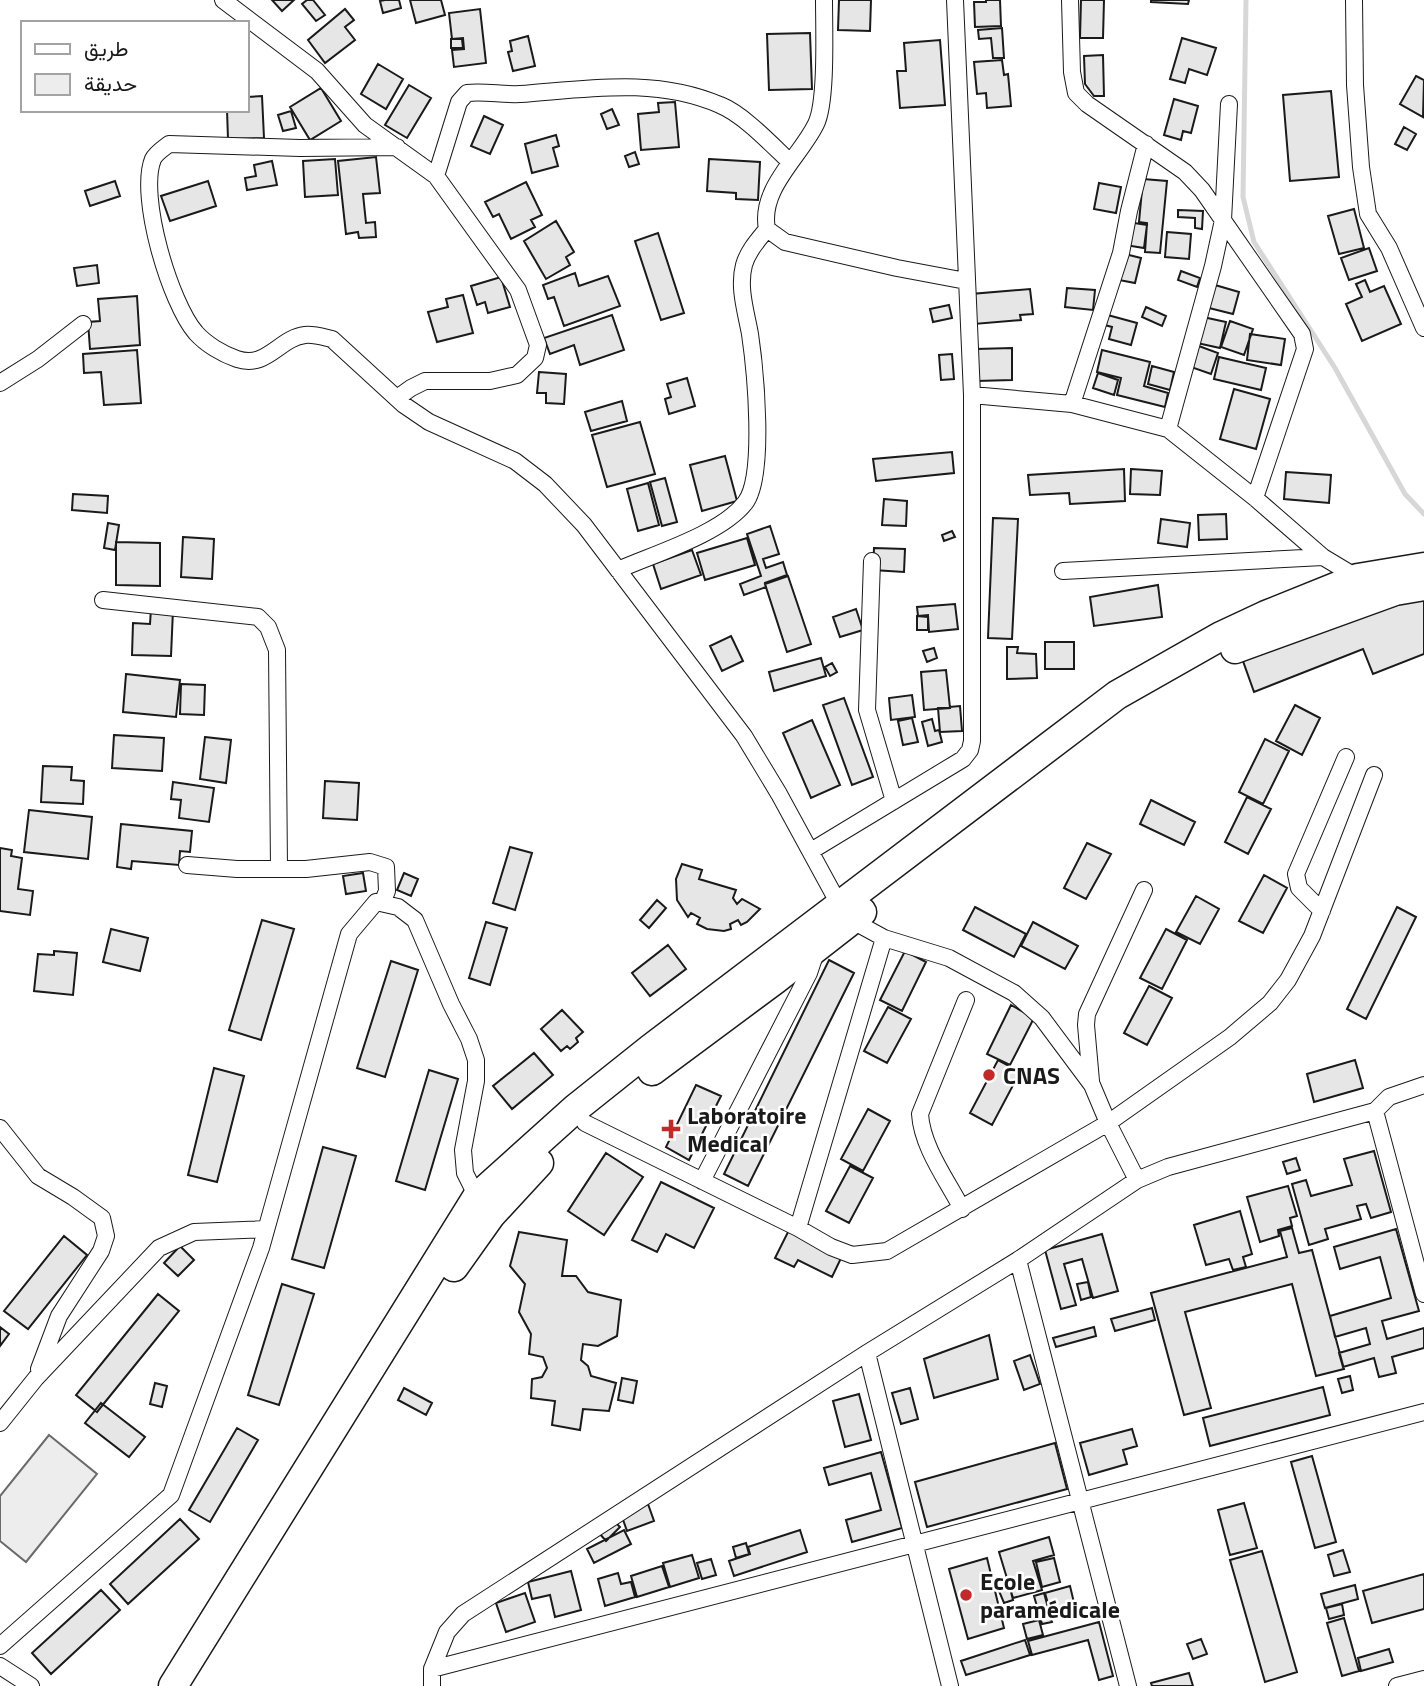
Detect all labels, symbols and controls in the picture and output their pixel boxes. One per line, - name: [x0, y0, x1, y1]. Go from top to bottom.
- legend: [21, 21, 248, 112]
- text: طريق: [84, 32, 129, 64]
- text: حديقة: [84, 67, 137, 99]
- place label: CNAS: [1003, 1057, 1060, 1093]
- marker: CNAS: [981, 1067, 997, 1083]
- place label: Laboratoire Medical: [687, 1097, 806, 1161]
- marker: Laboratoire Medical: [661, 1119, 681, 1139]
- place label: Ecole paramédicale: [980, 1563, 1120, 1627]
- marker: Ecole paramédicale: [958, 1587, 974, 1603]

